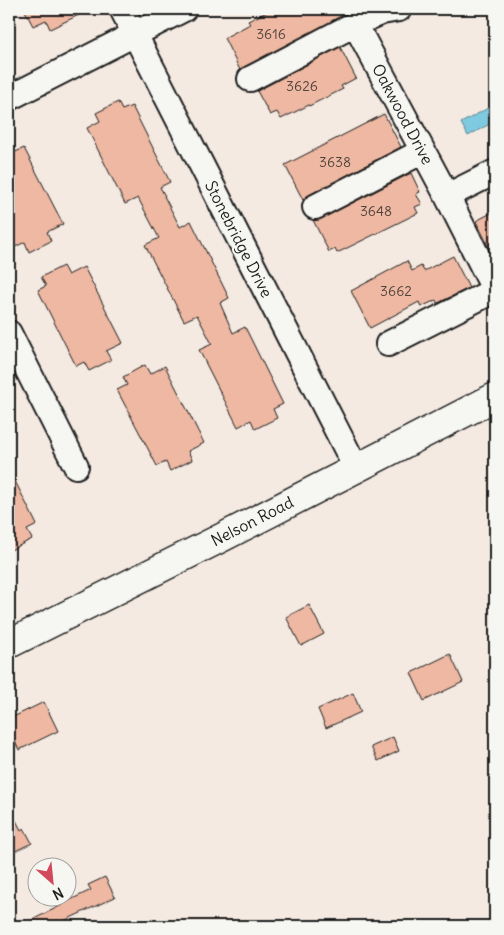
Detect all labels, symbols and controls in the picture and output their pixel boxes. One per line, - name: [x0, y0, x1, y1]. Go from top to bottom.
- house number: 3616: [256, 25, 286, 43]
- street label: Oakwood Drive: [368, 60, 438, 168]
- house number: 3626: [286, 77, 318, 95]
- house number: 3638: [319, 153, 351, 171]
- street label: Stonebridge Drive: [201, 177, 277, 301]
- house number: 3648: [360, 202, 392, 220]
- house number: 3662: [380, 282, 412, 300]
- street label: Nelson Road: [207, 492, 297, 550]
- north arrow: [28, 858, 78, 908]
- text: N: [50, 883, 66, 904]

